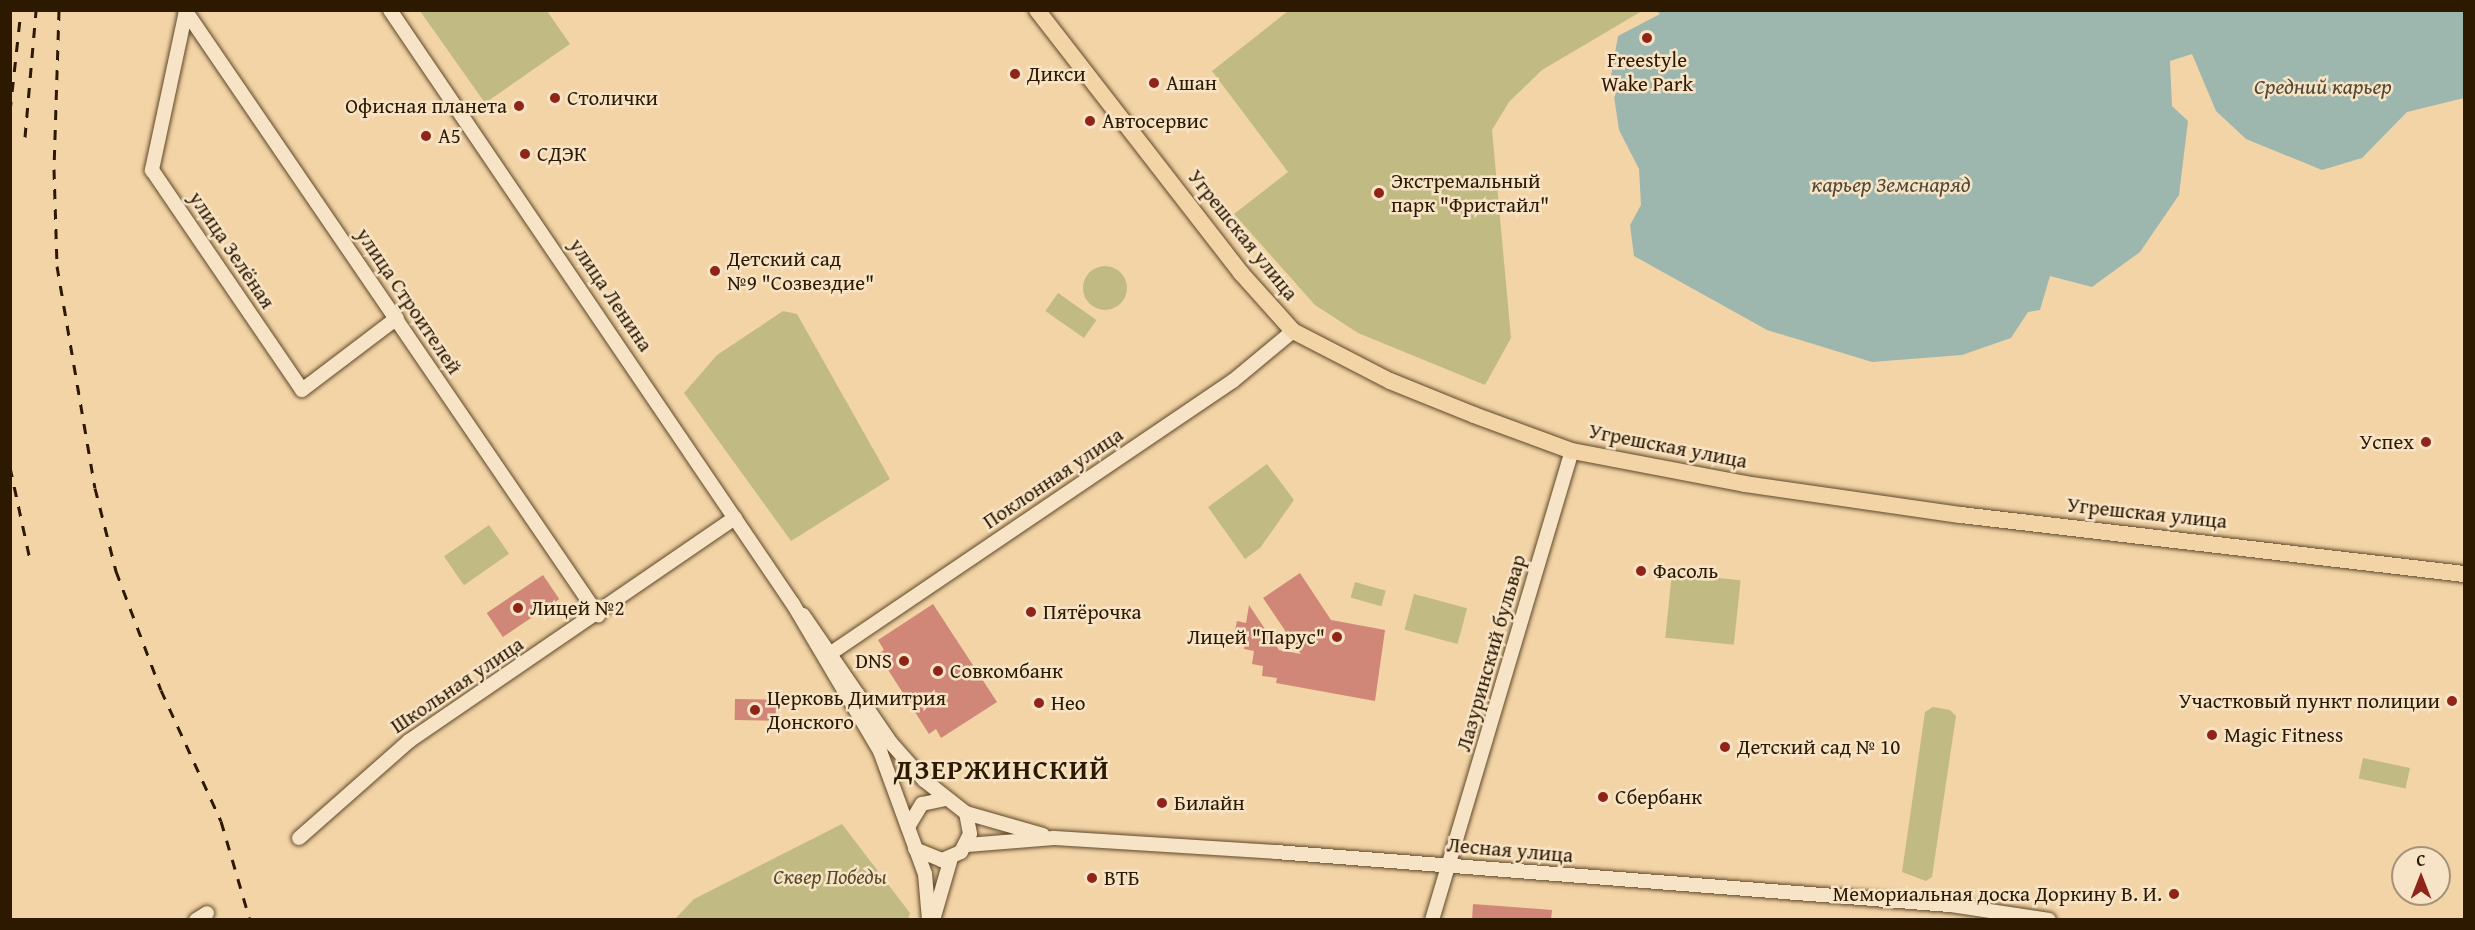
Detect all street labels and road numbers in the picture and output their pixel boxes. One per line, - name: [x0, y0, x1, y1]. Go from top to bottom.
- street label: Угрешская улица: [1183, 165, 1303, 305]
- street label: улица Зелёная: [183, 186, 281, 314]
- street label: улица Строителей: [351, 223, 467, 379]
- street label: улица Ленина: [564, 234, 658, 356]
- street label: Угрешская улица: [1587, 418, 1749, 474]
- street label: Поклонная улица: [978, 422, 1128, 534]
- street label: Угрешская улица: [2066, 492, 2228, 534]
- street label: Лазуринский бульвар: [1451, 552, 1531, 754]
- street label: Школьная улица: [386, 631, 528, 739]
- street label: Лесная улица: [1446, 832, 1574, 868]

